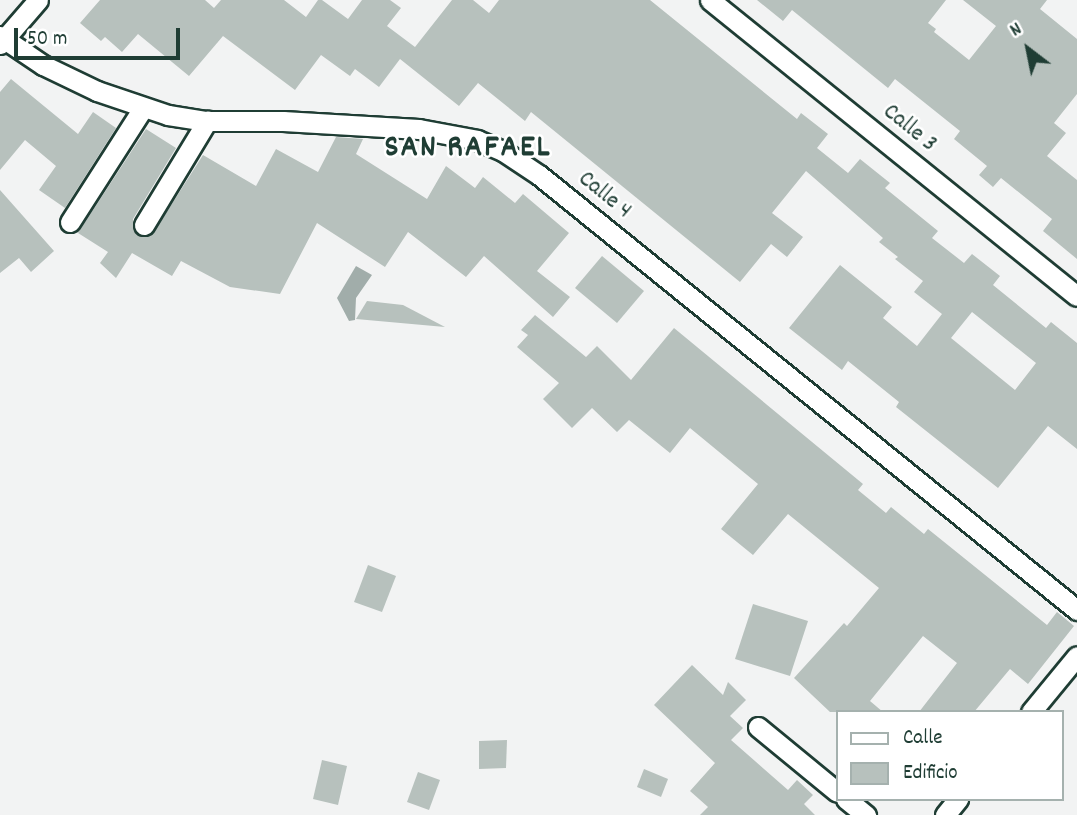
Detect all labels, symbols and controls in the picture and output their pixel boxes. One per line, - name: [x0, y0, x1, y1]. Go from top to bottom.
- scale bar: [18, 14, 184, 58]
- north arrow: [993, 14, 1063, 84]
- text: N: [1005, 17, 1028, 45]
- text: 50 m: [27, 25, 67, 55]
- street label: Calle 3: [876, 99, 942, 159]
- district label: SAN RAFAEL: [386, 130, 550, 168]
- street label: Calle 4: [571, 166, 637, 226]
- legend: [836, 710, 1063, 801]
- text: Calle: [903, 724, 942, 754]
- text: Edificio: [903, 759, 958, 789]

